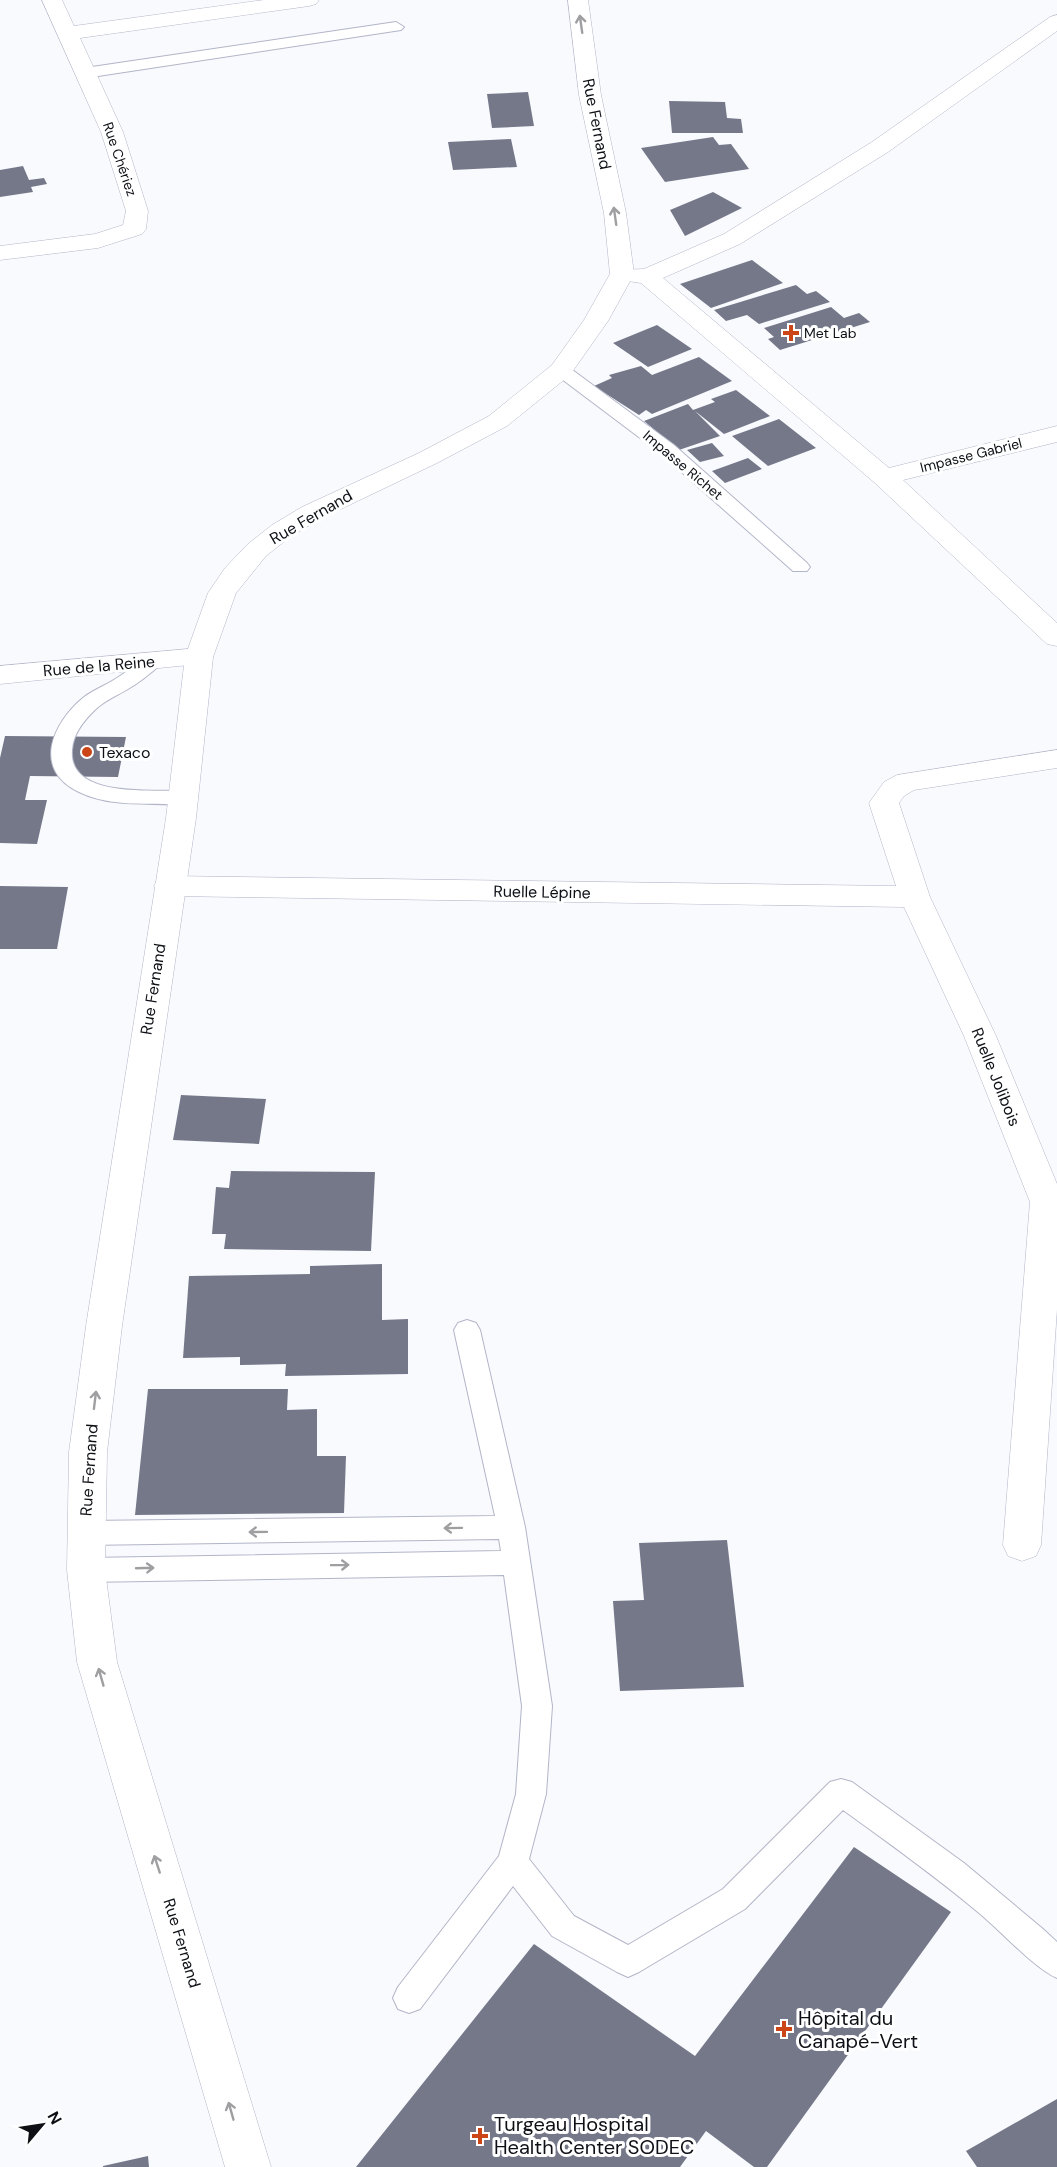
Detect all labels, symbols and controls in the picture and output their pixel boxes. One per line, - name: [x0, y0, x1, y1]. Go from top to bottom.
- one-way arrow: [575, 15, 586, 35]
- street label: Rue Fernand: [578, 77, 616, 171]
- street label: Rue Chériez: [99, 120, 141, 198]
- one-way arrow: [610, 207, 621, 226]
- marker: Met Lab: [782, 324, 800, 342]
- place label: Met Lab: [804, 324, 857, 342]
- street label: Impasse Richet: [639, 426, 727, 504]
- street label: Impasse Gabriel: [918, 434, 1024, 476]
- street label: Rue Fernand: [266, 485, 356, 549]
- street label: Rue de la Reine: [42, 651, 156, 681]
- place label: Texaco: [99, 742, 151, 763]
- marker: Texaco: [80, 745, 94, 759]
- street label: Ruelle Lépine: [493, 881, 591, 903]
- street label: Rue Fernand: [135, 942, 171, 1036]
- street label: Ruelle Jolibois: [967, 1025, 1025, 1129]
- one-way arrow: [89, 1390, 100, 1410]
- street label: Rue Fernand: [75, 1423, 103, 1517]
- one-way arrow: [443, 1522, 463, 1534]
- one-way arrow: [248, 1526, 268, 1537]
- one-way arrow: [329, 1559, 349, 1571]
- one-way arrow: [134, 1563, 154, 1574]
- one-way arrow: [95, 1668, 106, 1687]
- one-way arrow: [151, 1855, 162, 1874]
- street label: Rue Fernand: [158, 1896, 206, 1990]
- place label: Hôpital du Canapé-Vert: [798, 2005, 918, 2054]
- marker: Hôpital du Canapé-Vert: [775, 2020, 793, 2038]
- north arrow: [12, 2095, 72, 2155]
- one-way arrow: [225, 2102, 236, 2121]
- text: N: [43, 2108, 67, 2128]
- place label: Turgeau Hospital Health Center SODEC: [494, 2111, 694, 2160]
- marker: Turgeau Hospital Health Center SODEC: [471, 2127, 489, 2145]

